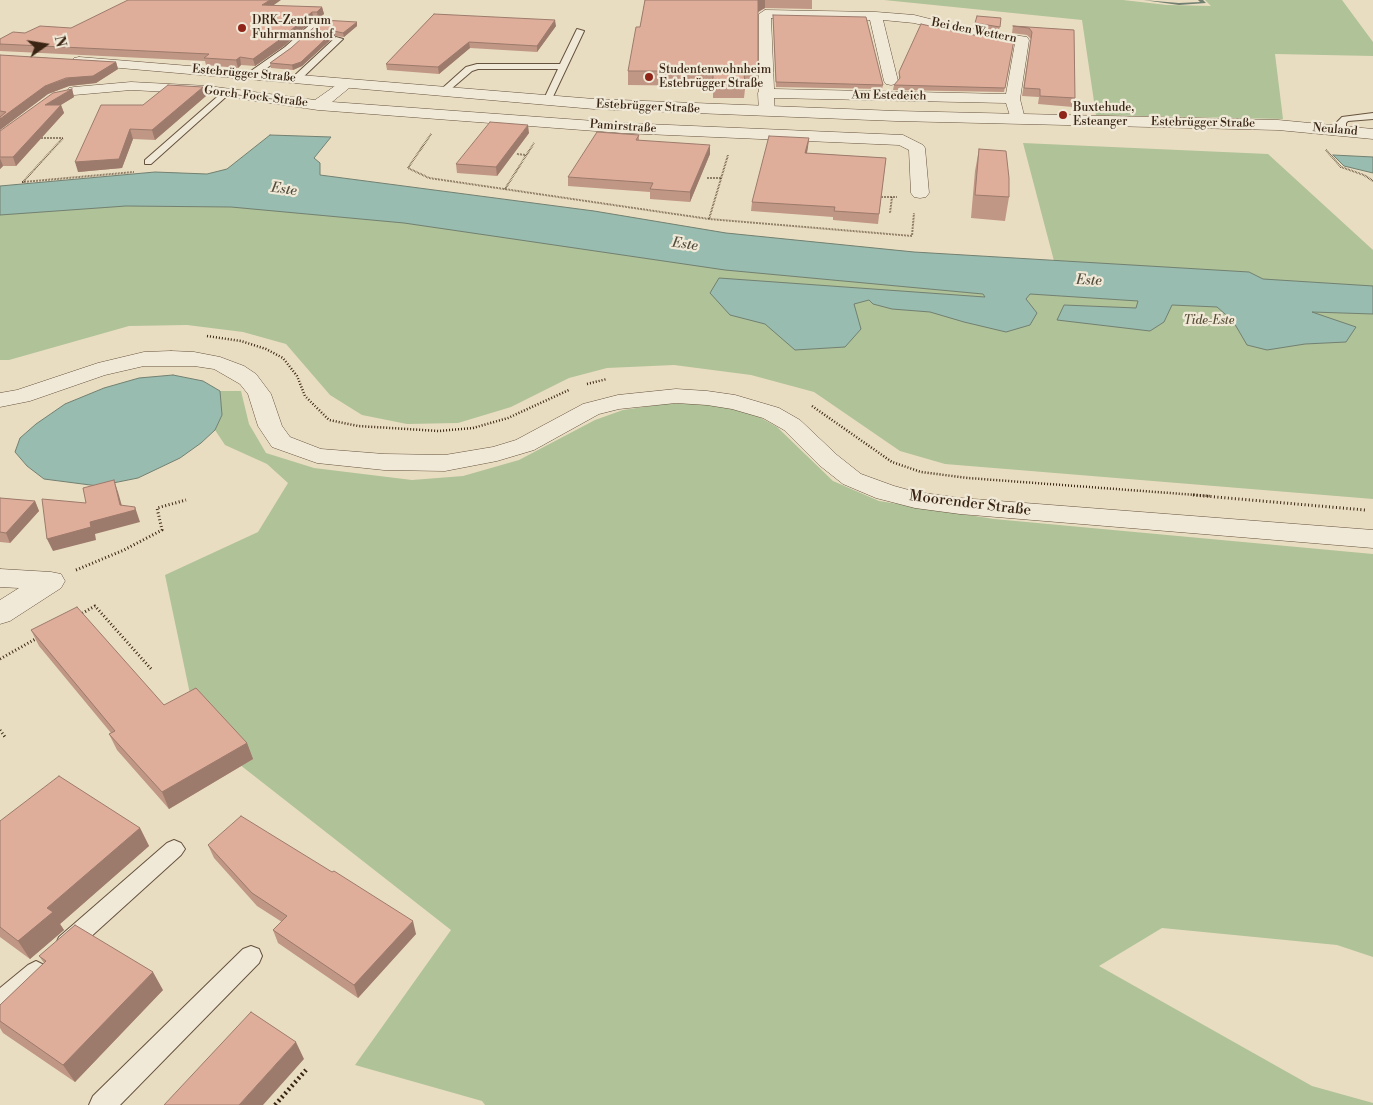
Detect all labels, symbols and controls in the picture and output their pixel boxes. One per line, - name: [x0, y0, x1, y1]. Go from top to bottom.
- place label: DRK-Zentrum Fuhrmannshof: [252, 14, 333, 42]
- street label: Bei den Wettern: [930, 16, 1018, 46]
- north arrow: [20, 20, 70, 70]
- marker: DRK-Zentrum Fuhrmannshof: [236, 22, 248, 34]
- text: N: [50, 34, 70, 49]
- street label: Estebrügger Straße: [191, 62, 297, 86]
- place label: Studentenwohnheim Estebrügger Straße: [659, 63, 771, 91]
- marker: Studentenwohnheim Estebrügger Straße: [643, 71, 655, 83]
- street label: Gorch-Fock-Straße: [203, 83, 309, 111]
- street label: Am Estedeich: [851, 88, 927, 104]
- street label: Estebrügger Straße: [596, 97, 700, 117]
- place label: Buxtehude, Esteanger: [1073, 101, 1134, 129]
- marker: Buxtehude, Esteanger: [1057, 109, 1069, 121]
- street label: Estebrügger Straße: [1151, 115, 1255, 131]
- street label: Pamirstraße: [589, 117, 657, 137]
- street label: Neuland: [1312, 121, 1358, 139]
- water label: Este: [270, 180, 298, 200]
- water label: Este: [671, 235, 699, 255]
- water label: Este: [1076, 272, 1102, 290]
- park label: Tide-Este: [1184, 314, 1234, 328]
- street label: Moorender Straße: [908, 488, 1032, 520]

